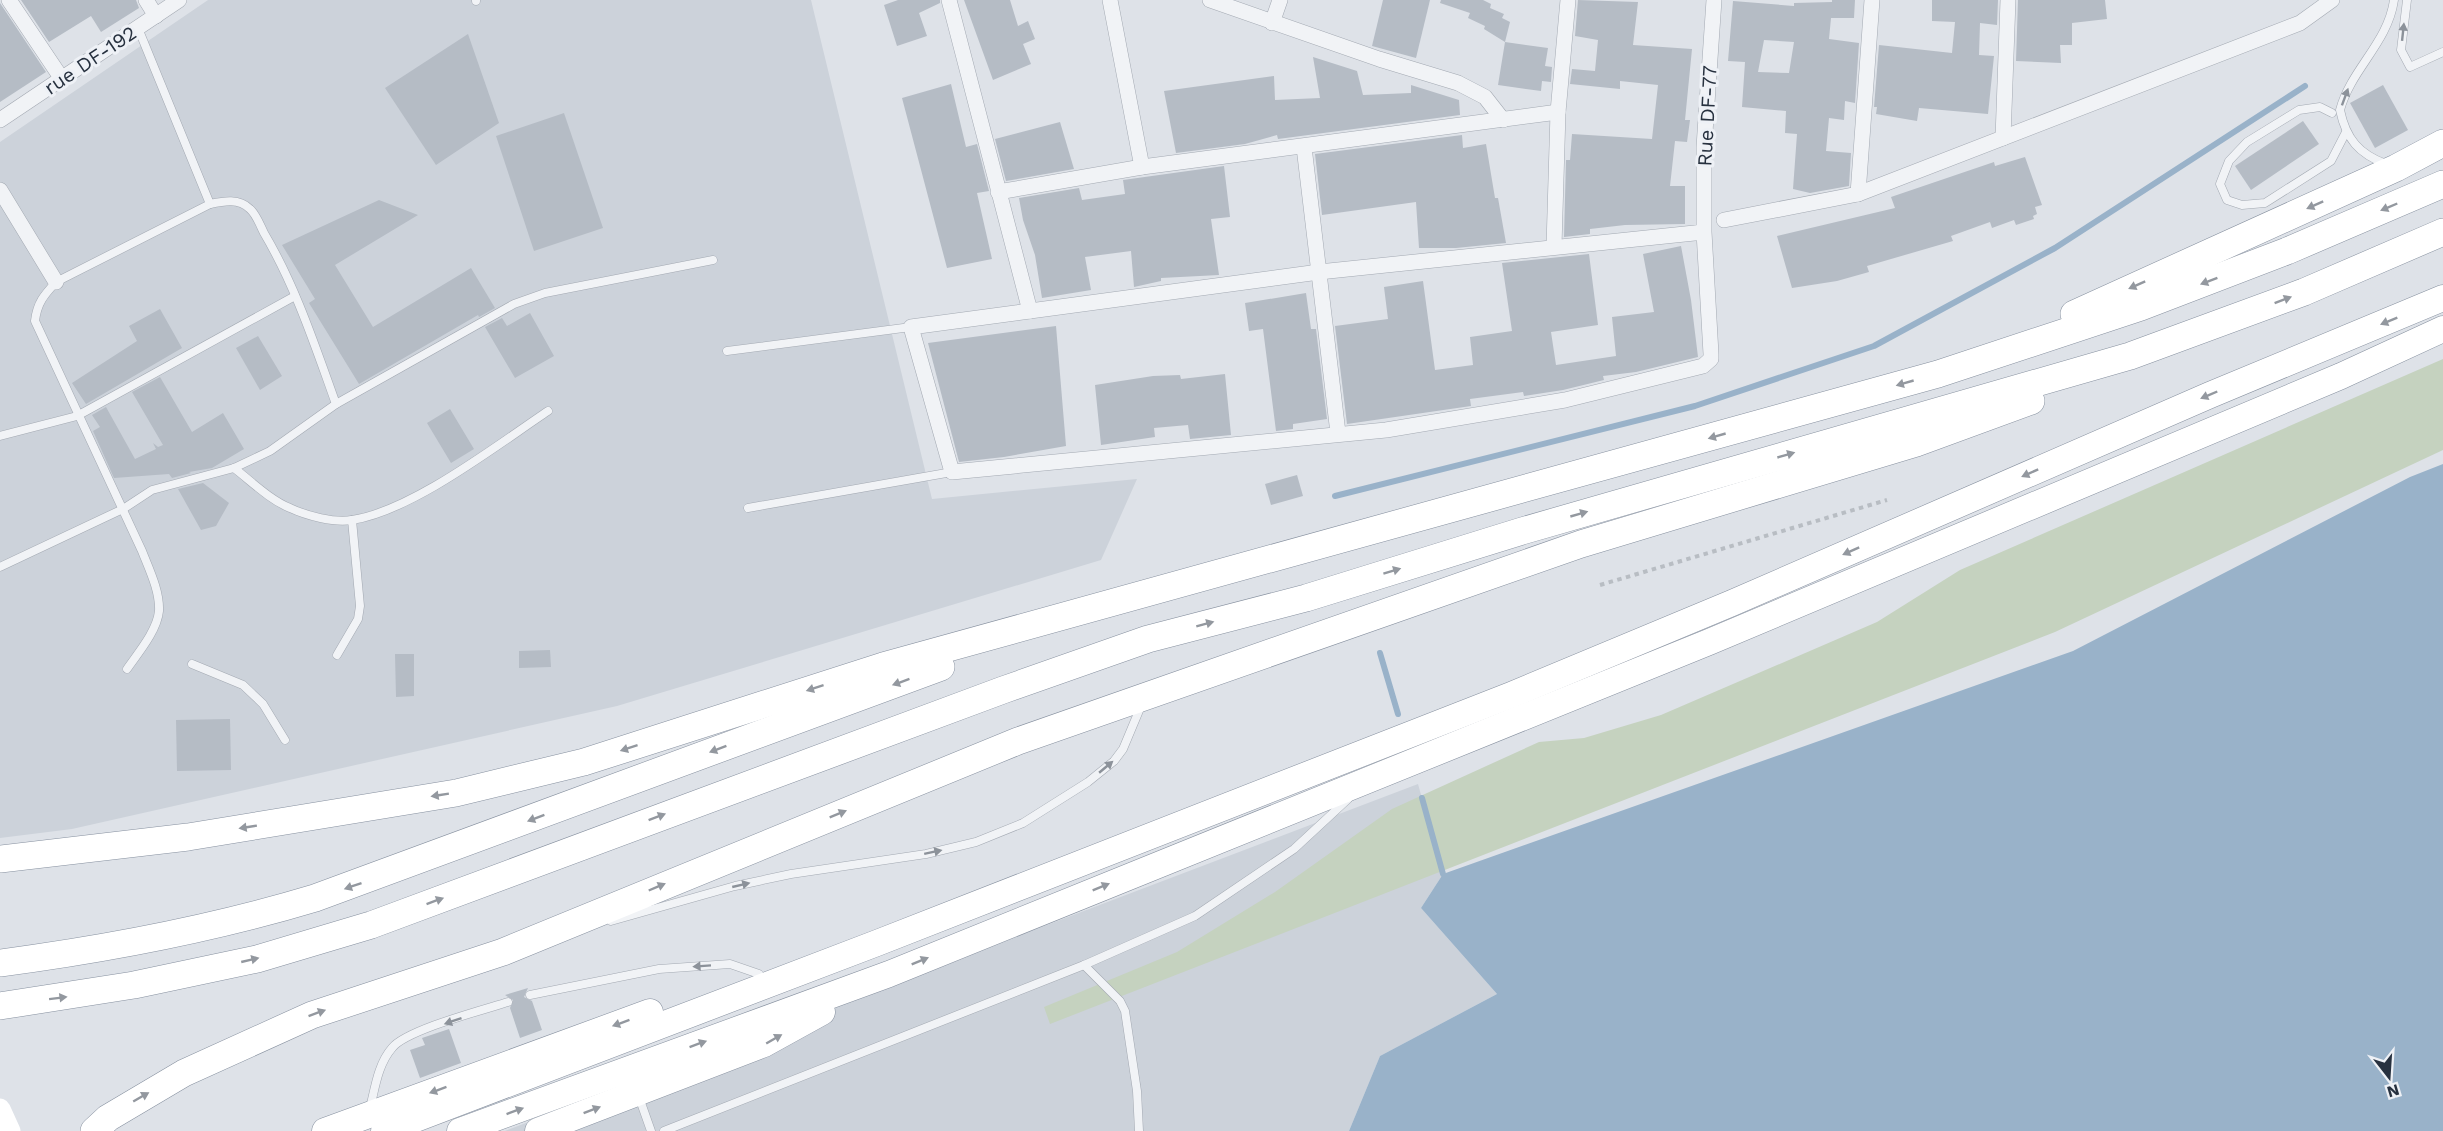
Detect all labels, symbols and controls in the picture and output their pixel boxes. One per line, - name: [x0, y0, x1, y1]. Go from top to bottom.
- street label: rue DF-192: [39, 20, 141, 100]
- one-way arrow: [2398, 22, 2408, 41]
- street label: Rue DF-77: [1692, 65, 1722, 167]
- one-way arrow: [2340, 88, 2350, 106]
- one-way arrow: [2305, 200, 2323, 210]
- one-way arrow: [2380, 202, 2398, 212]
- one-way arrow: [2200, 277, 2218, 286]
- one-way arrow: [2128, 281, 2145, 290]
- one-way arrow: [2274, 294, 2292, 304]
- one-way arrow: [2380, 317, 2398, 326]
- one-way arrow: [1896, 379, 1914, 389]
- one-way arrow: [2199, 390, 2217, 400]
- one-way arrow: [1708, 432, 1726, 441]
- one-way arrow: [1777, 449, 1795, 459]
- one-way arrow: [2021, 469, 2039, 478]
- one-way arrow: [1570, 509, 1588, 519]
- one-way arrow: [1842, 546, 1860, 556]
- one-way arrow: [1383, 566, 1401, 575]
- one-way arrow: [1196, 619, 1214, 629]
- one-way arrow: [892, 677, 910, 687]
- one-way arrow: [806, 684, 824, 693]
- one-way arrow: [620, 743, 638, 753]
- one-way arrow: [709, 745, 727, 755]
- one-way arrow: [1098, 761, 1113, 774]
- one-way arrow: [431, 791, 450, 800]
- one-way arrow: [829, 809, 847, 818]
- one-way arrow: [648, 812, 666, 822]
- one-way arrow: [526, 813, 544, 823]
- one-way arrow: [238, 823, 257, 832]
- one-way arrow: [924, 847, 943, 856]
- one-way arrow: [732, 879, 750, 889]
- one-way arrow: [344, 882, 362, 891]
- one-way arrow: [649, 882, 667, 892]
- one-way arrow: [1092, 882, 1110, 891]
- one-way arrow: [427, 896, 445, 906]
- one-way arrow: [240, 955, 259, 964]
- one-way arrow: [912, 956, 930, 966]
- one-way arrow: [693, 961, 712, 971]
- one-way arrow: [49, 994, 68, 1003]
- one-way arrow: [308, 1008, 326, 1018]
- one-way arrow: [443, 1017, 461, 1026]
- one-way arrow: [612, 1018, 630, 1028]
- one-way arrow: [766, 1034, 783, 1044]
- one-way arrow: [689, 1038, 707, 1048]
- north arrow: [2359, 1047, 2419, 1107]
- text: N: [2385, 1080, 2402, 1102]
- one-way arrow: [429, 1086, 447, 1095]
- one-way arrow: [133, 1092, 150, 1102]
- one-way arrow: [506, 1105, 524, 1115]
- one-way arrow: [584, 1105, 602, 1115]

